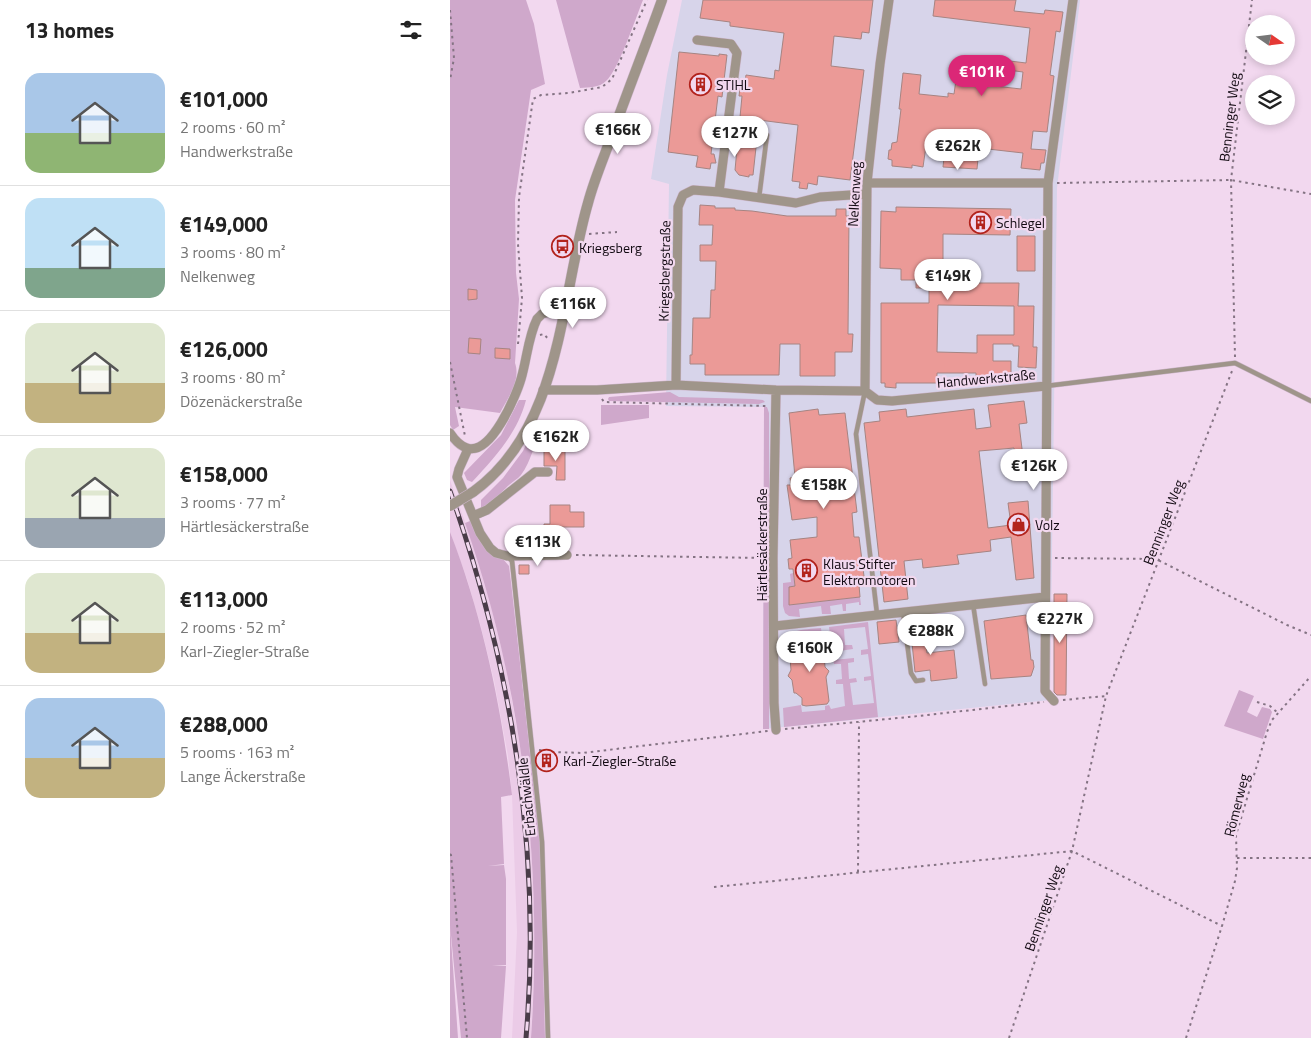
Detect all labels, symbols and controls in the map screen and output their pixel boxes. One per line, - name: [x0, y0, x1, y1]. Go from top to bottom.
- text: 13 homes: [25, 14, 114, 46]
- north arrow: [1245, 15, 1295, 65]
- map controls: [1245, 15, 1295, 125]
- icon: filters: [397, 16, 425, 44]
- pin: €101K: [947, 54, 1017, 97]
- text: €101K: [959, 59, 1005, 83]
- street label: Benninger Weg: [1213, 71, 1245, 163]
- building icon: STIHL: [688, 72, 712, 96]
- place label: STIHL: [716, 74, 751, 95]
- button: layers: [1245, 75, 1295, 125]
- text: €101,000: [180, 83, 268, 115]
- icon: home: [65, 93, 125, 153]
- pin: €166K: [583, 112, 653, 155]
- text: 2 rooms · 60 m²: [180, 115, 285, 139]
- pin: €127K: [700, 116, 770, 158]
- text: €166K: [595, 117, 641, 141]
- text: €127K: [712, 120, 758, 144]
- pin: €262K: [923, 128, 993, 171]
- text: €262K: [935, 133, 981, 157]
- text: Handwerkstraße: [180, 139, 293, 163]
- street label: Nelkenweg: [842, 161, 866, 227]
- text: €149,000: [180, 208, 268, 240]
- building icon: Schlegel: [968, 210, 992, 234]
- place label: Schlegel: [996, 212, 1045, 233]
- icon: home: [65, 218, 125, 278]
- street label: Kriegsbergstraße: [653, 220, 675, 322]
- bus stop icon: Kriegsberg: [551, 235, 575, 259]
- place label: Kriegsberg: [579, 237, 642, 258]
- text: 3 rooms · 80 m²: [180, 240, 285, 264]
- pin: €149K: [913, 258, 983, 301]
- text: €149K: [925, 263, 971, 287]
- text: Nelkenweg: [180, 264, 255, 288]
- pin: €116K: [538, 286, 608, 329]
- text: €116K: [550, 291, 596, 315]
- text: €126,000: [180, 333, 268, 365]
- icon: home: [65, 343, 125, 403]
- street label: Handwerkstraße: [936, 363, 1036, 393]
- text: 3 rooms · 80 m²: [180, 365, 285, 389]
- text: Dözenäckerstraße: [180, 389, 303, 413]
- pin: €162K: [521, 420, 591, 462]
- text: €162K: [533, 424, 579, 448]
- pin: €126K: [999, 448, 1069, 491]
- text: €126K: [1011, 453, 1057, 477]
- text: €158,000: [180, 458, 268, 490]
- icon: home: [65, 468, 125, 528]
- pin: €158K: [789, 468, 859, 510]
- text: €158K: [801, 472, 847, 496]
- street label: Benninger Weg: [1137, 476, 1189, 568]
- street label: Härtlesäckerstraße: [751, 489, 772, 601]
- text: 3 rooms · 77 m²: [180, 490, 285, 514]
- shop icon: Volz: [1007, 512, 1031, 536]
- text: Härtlesäckerstraße: [180, 514, 309, 538]
- place label: Volz: [1035, 514, 1060, 535]
- pin: €113K: [503, 524, 573, 567]
- text: €113K: [515, 529, 561, 553]
- place label: Klaus Stifter Elektromotoren: [823, 553, 915, 590]
- building icon: Klaus Stifter Elektromotoren: [795, 559, 819, 583]
- text: €113,000: [180, 583, 268, 615]
- icon: home: [65, 593, 125, 653]
- pin: €227K: [1025, 602, 1095, 644]
- text: €227K: [1037, 606, 1083, 630]
- pin: €288K: [896, 614, 966, 656]
- text: 2 rooms · 52 m²: [180, 615, 285, 639]
- text: €288K: [908, 618, 954, 642]
- pin: €160K: [775, 630, 845, 673]
- text: €160K: [787, 635, 833, 659]
- text: Karl-Ziegler-Straße: [180, 639, 309, 663]
- text: €288,000: [180, 708, 268, 740]
- icon: home: [65, 718, 125, 778]
- text: 5 rooms · 163 m²: [180, 740, 294, 764]
- building icon: Karl-Ziegler-Straße: [535, 748, 559, 772]
- place label: Karl-Ziegler-Straße: [563, 750, 676, 771]
- street label: Erbachwäldle: [511, 757, 541, 837]
- text: Lange Äckerstraße: [180, 764, 305, 788]
- street label: Römerweg: [1218, 771, 1254, 839]
- street label: Benninger Weg: [1018, 862, 1068, 954]

